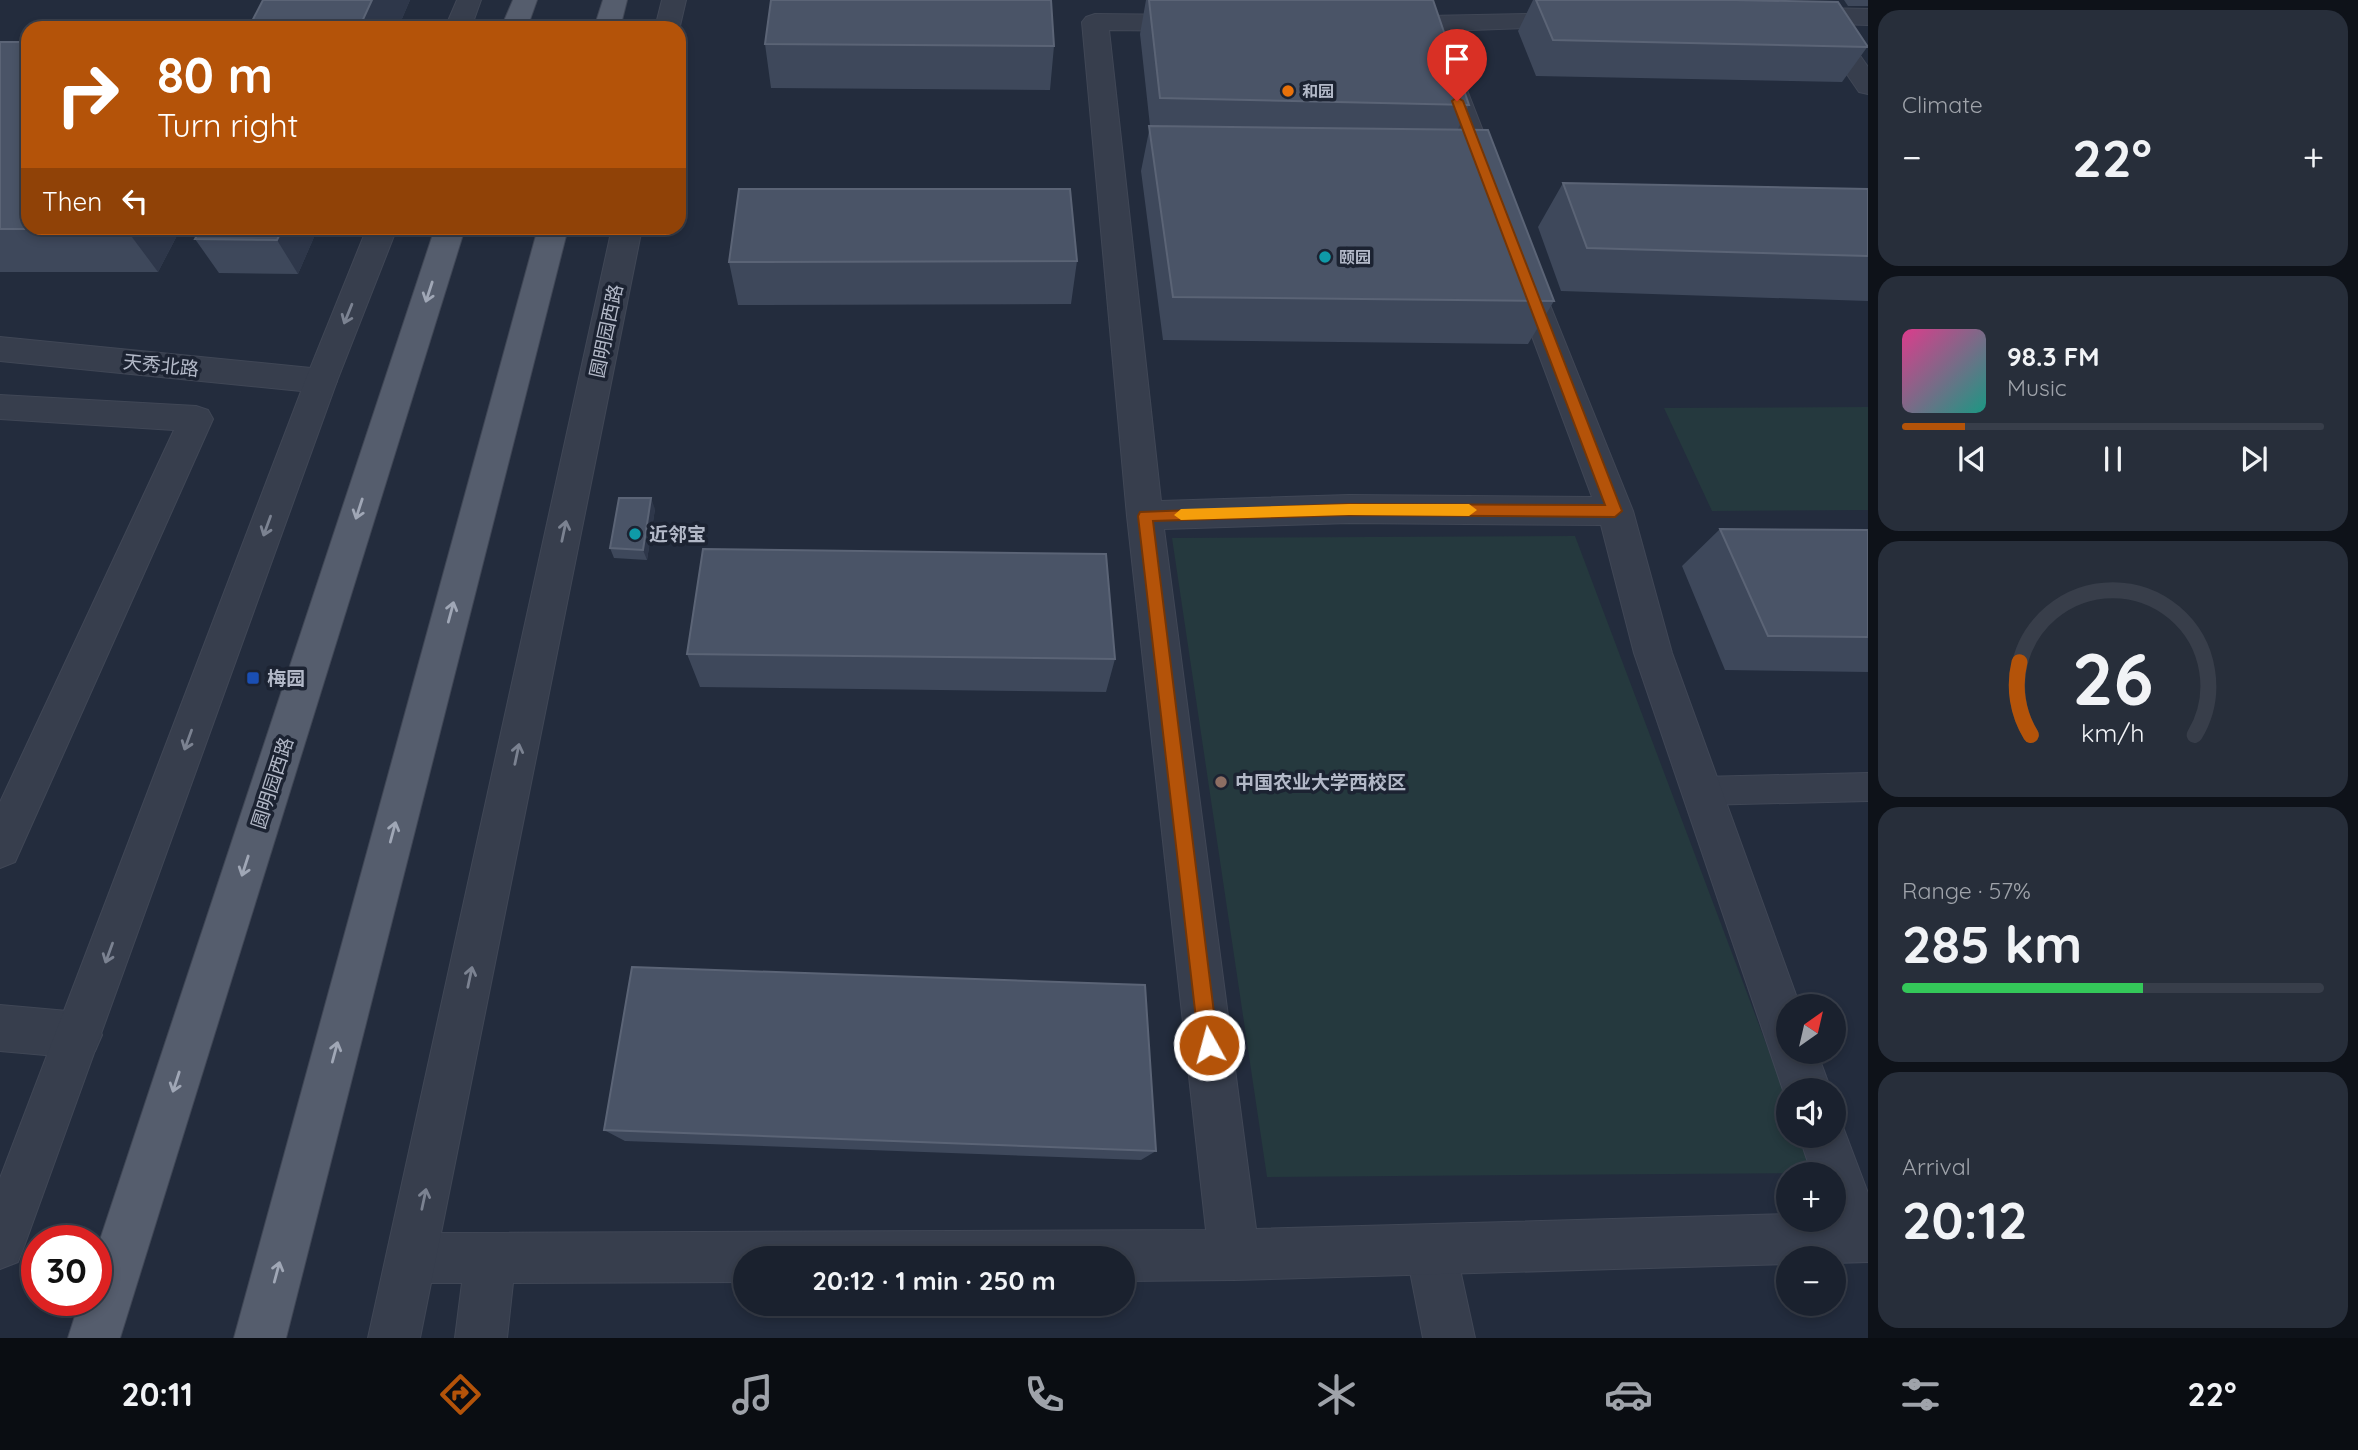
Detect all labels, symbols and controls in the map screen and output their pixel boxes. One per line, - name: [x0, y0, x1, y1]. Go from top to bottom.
- pin: [1427, 29, 1487, 101]
- icon: arrive: [1438, 40, 1476, 78]
- text: 80 m: [157, 44, 273, 105]
- icon: right: [42, 49, 133, 140]
- place label: 和园: [1302, 81, 1334, 101]
- marker: 和园: [1280, 83, 1296, 99]
- text: Climate: [1902, 90, 1983, 119]
- text: Turn right: [157, 105, 298, 145]
- text: 22°: [2072, 125, 2152, 190]
- text: −: [1902, 133, 1922, 181]
- text: +: [2303, 133, 2324, 181]
- icon: left: [116, 182, 154, 220]
- text: Then: [42, 185, 102, 218]
- place label: 颐园: [1339, 247, 1371, 267]
- marker: 颐园: [1317, 249, 1333, 265]
- one-way arrow: [422, 281, 434, 303]
- street label: 圆明园西路: [584, 282, 628, 380]
- one-way arrow: [341, 302, 354, 324]
- text: 98.3 FM: [2007, 340, 2100, 373]
- street label: 天秀北路: [122, 349, 200, 381]
- text: Music: [2007, 373, 2067, 402]
- icon: previous: [1953, 440, 1991, 478]
- icon: pause: [2094, 440, 2132, 478]
- icon: next: [2235, 440, 2273, 478]
- one-way arrow: [352, 498, 365, 520]
- one-way arrow: [260, 515, 273, 537]
- one-way arrow: [557, 520, 571, 543]
- place label: 近邻宝: [649, 522, 706, 546]
- marker: 近邻宝: [627, 526, 643, 542]
- one-way arrow: [445, 601, 458, 624]
- text: 26: [2072, 632, 2154, 723]
- place label: 梅园: [267, 666, 305, 690]
- marker: 梅园: [245, 670, 261, 686]
- text: km/h: [2081, 717, 2145, 748]
- one-way arrow: [181, 728, 194, 750]
- street label: 圆明园西路: [246, 734, 298, 832]
- one-way arrow: [511, 743, 525, 766]
- place label: 中国农业大学西校区: [1235, 770, 1406, 794]
- marker: 中国农业大学西校区: [1213, 774, 1229, 790]
- one-way arrow: [387, 821, 400, 844]
- one-way arrow: [238, 854, 251, 876]
- text: Range · 57%: [1902, 876, 2031, 905]
- text: 285 km: [1902, 911, 2082, 976]
- one-way arrow: [102, 942, 115, 964]
- one-way arrow: [464, 966, 478, 989]
- north arrow: [1776, 994, 1846, 1064]
- map controls: [1776, 994, 1846, 1316]
- position arrow: [1172, 1008, 1246, 1082]
- one-way arrow: [329, 1041, 342, 1064]
- one-way arrow: [169, 1071, 181, 1093]
- button: sound: [1776, 1078, 1846, 1148]
- text: Arrival: [1902, 1152, 1971, 1181]
- button: +: [1776, 1162, 1846, 1232]
- text: 20:12: [1902, 1187, 2028, 1252]
- one-way arrow: [417, 1188, 431, 1211]
- speed limit sign: 30: [21, 1225, 112, 1316]
- button: −: [1776, 1246, 1846, 1316]
- one-way arrow: [272, 1261, 285, 1283]
- text: 20:12 · 1 min · 250 m: [812, 1264, 1056, 1297]
- icon: directions: [436, 1370, 485, 1419]
- icon: music: [728, 1370, 777, 1419]
- icon: phone: [1020, 1370, 1069, 1419]
- icon: climate: [1312, 1370, 1361, 1419]
- icon: car: [1604, 1370, 1653, 1419]
- icon: filters: [1896, 1370, 1945, 1419]
- text: 20:11: [121, 1374, 193, 1414]
- text: 22°: [2188, 1374, 2237, 1414]

